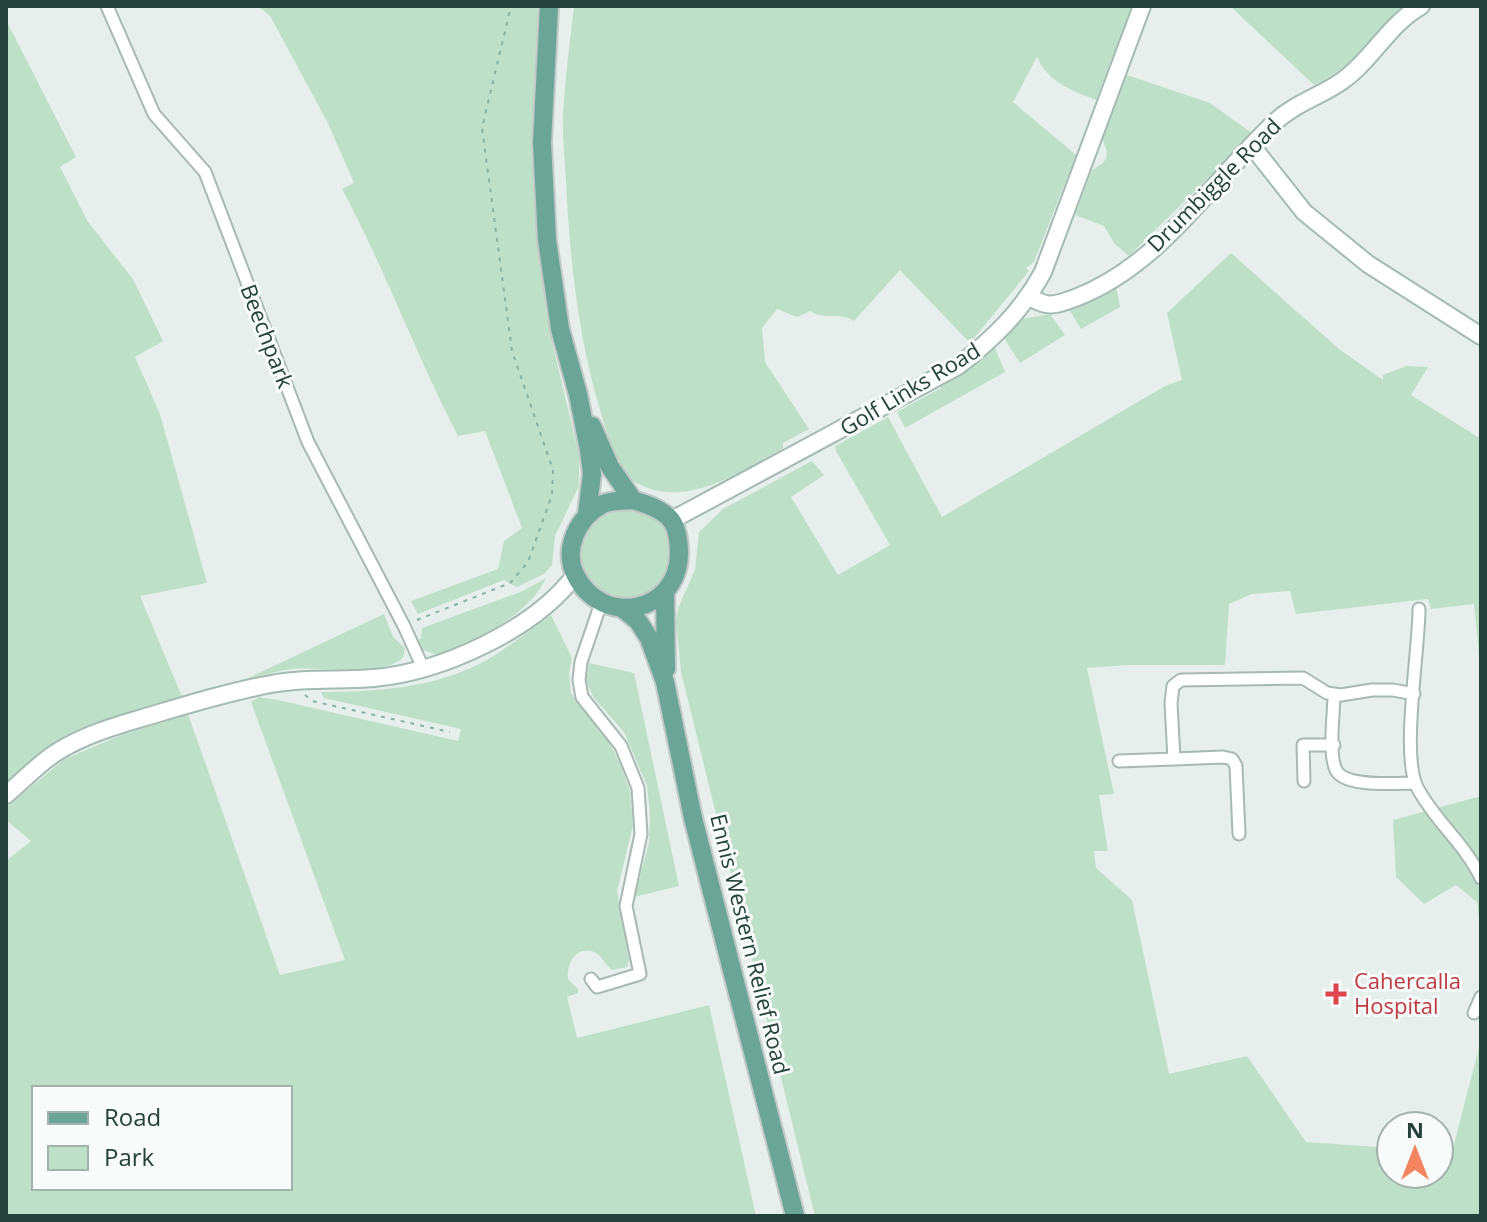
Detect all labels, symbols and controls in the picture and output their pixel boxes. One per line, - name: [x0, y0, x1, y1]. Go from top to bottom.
- street label: Drumbiggle Road: [1140, 111, 1287, 258]
- street label: Beechpark: [234, 279, 302, 392]
- street label: Golf Links Road: [834, 334, 985, 442]
- street label: Ennis Western Relief Road: [704, 810, 798, 1077]
- place label: Cahercalla Hospital: [1354, 965, 1461, 1020]
- marker: Cahercalla Hospital: [1325, 983, 1347, 1005]
- legend: [32, 1086, 292, 1190]
- text: Road: [104, 1100, 161, 1133]
- north arrow: [1375, 1110, 1455, 1190]
- text: N: [1406, 1114, 1424, 1144]
- text: Park: [104, 1140, 155, 1173]

